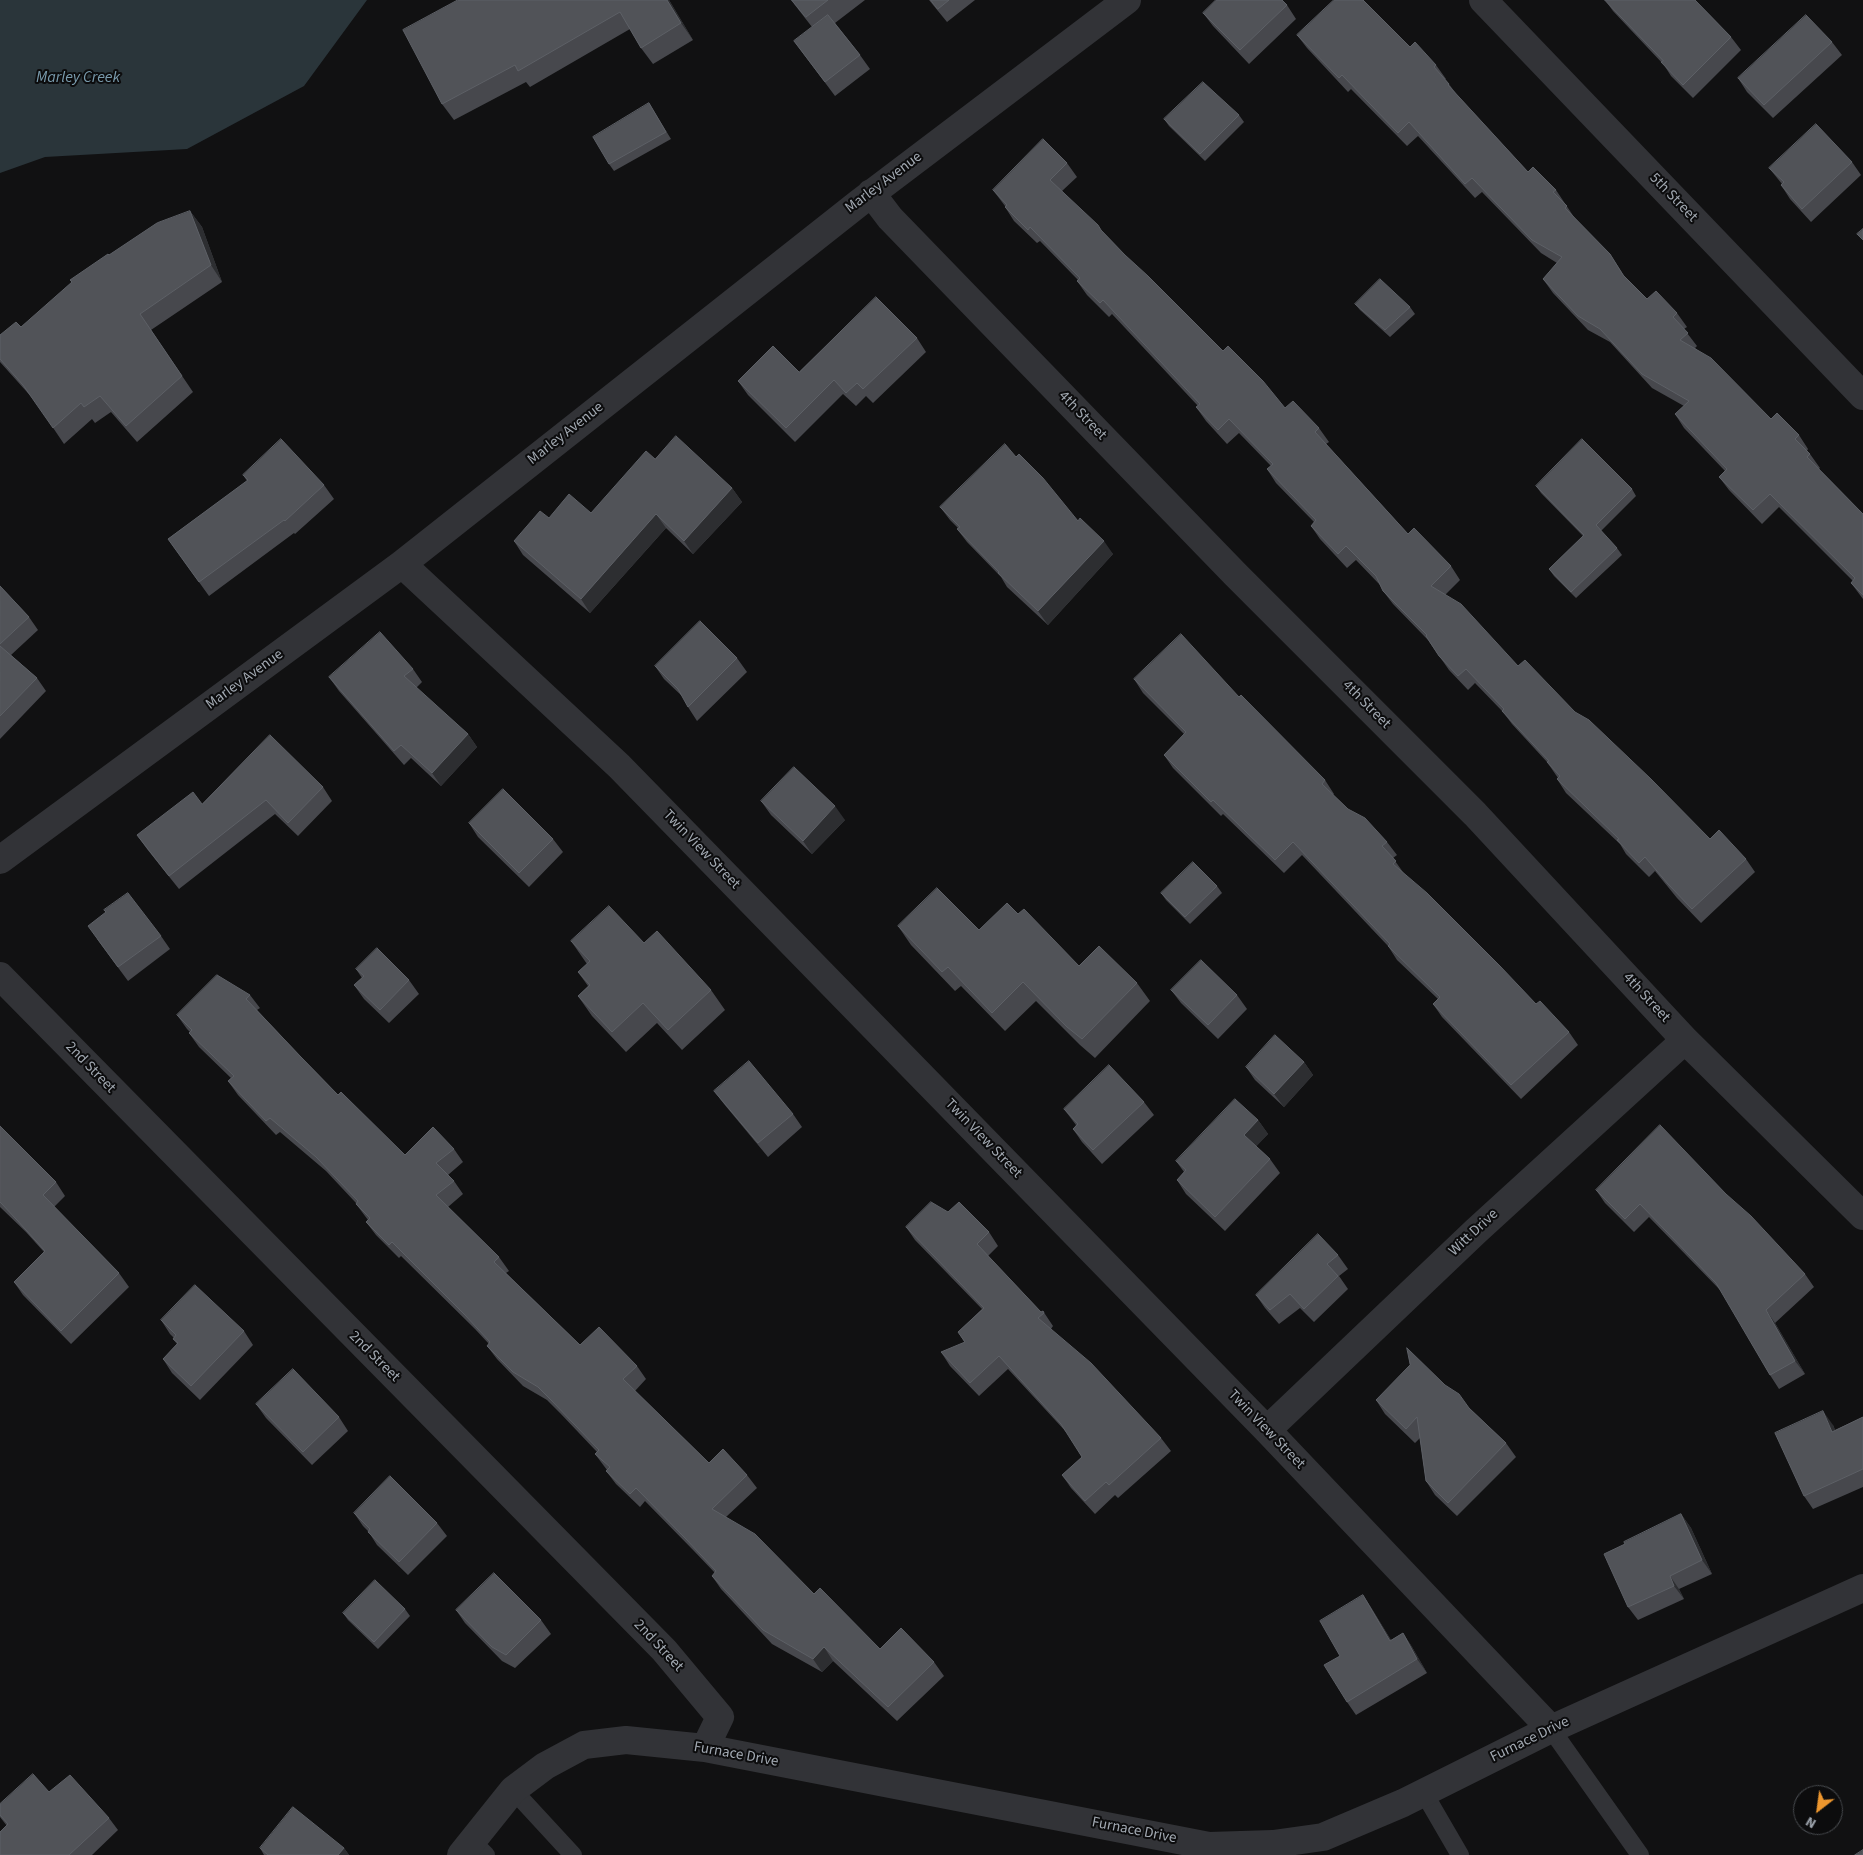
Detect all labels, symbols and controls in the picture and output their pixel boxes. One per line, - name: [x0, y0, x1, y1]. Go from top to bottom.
- water label: Marley Creek: [36, 68, 120, 88]
- street label: Marley Avenue: [842, 148, 926, 218]
- street label: 5th Street: [1645, 170, 1701, 226]
- street label: 4th Street: [1054, 388, 1110, 444]
- street label: Marley Avenue: [525, 399, 607, 469]
- street label: Marley Avenue: [203, 646, 287, 714]
- street label: 4th Street: [1338, 677, 1394, 733]
- street label: Twin View Street: [659, 807, 743, 893]
- street label: 4th Street: [1619, 969, 1673, 1027]
- street label: 2nd Street: [61, 1039, 119, 1097]
- street label: Twin View Street: [941, 1096, 1025, 1182]
- street label: Witt Drive: [1446, 1206, 1502, 1260]
- street label: 2nd Street: [345, 1328, 403, 1386]
- street label: Twin View Street: [1224, 1387, 1308, 1473]
- street label: 2nd Street: [629, 1616, 687, 1676]
- street label: Furnace Drive: [1488, 1713, 1572, 1767]
- street label: Furnace Drive: [692, 1739, 780, 1771]
- north arrow: [1793, 1785, 1843, 1835]
- text: N: [1802, 1811, 1820, 1833]
- street label: Furnace Drive: [1090, 1814, 1178, 1848]

